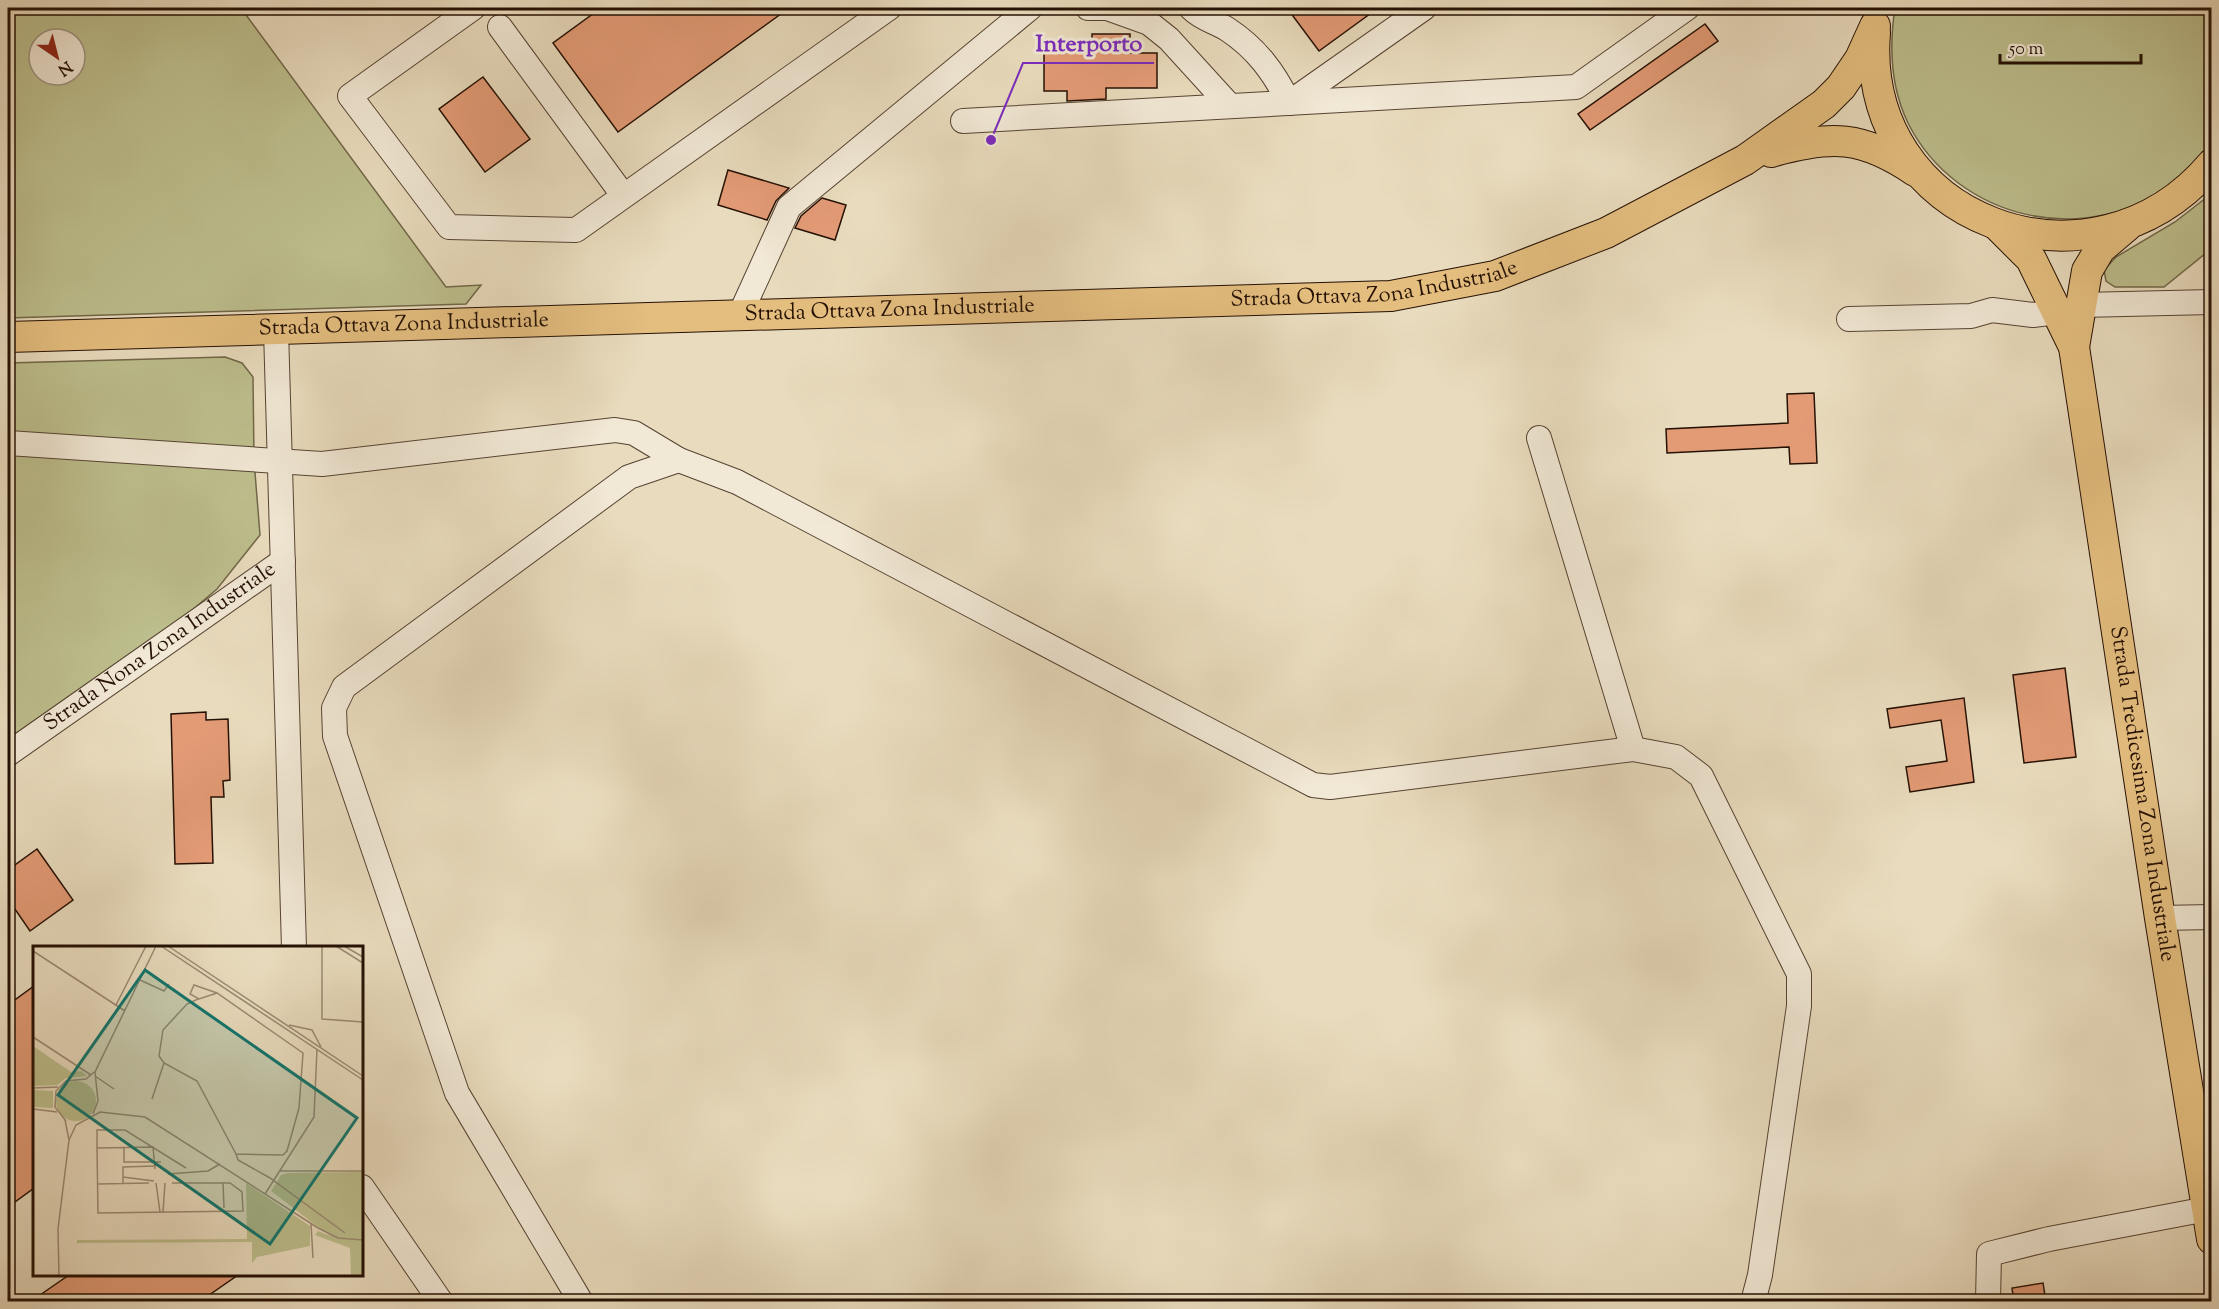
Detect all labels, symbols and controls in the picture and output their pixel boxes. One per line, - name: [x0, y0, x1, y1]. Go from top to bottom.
- callout: Interporto: [1023, 21, 1154, 63]
- north arrow: [27, 27, 87, 87]
- scale bar: [2000, 27, 2141, 65]
- text: Interporto: [1036, 28, 1143, 62]
- text: 50 m: [2008, 37, 2044, 63]
- text: N: [52, 54, 76, 80]
- street label: Strada Ottava Zona Industriale: [1230, 253, 1523, 317]
- street label: Strada Ottava Zona Industriale: [744, 291, 1035, 331]
- street label: Strada Ottava Zona Industriale: [258, 305, 549, 346]
- street label: Strada Nona Zona Industriale: [37, 554, 283, 740]
- street label: Strada Tredicesima Zona Industriale: [2100, 624, 2183, 964]
- inset map: [33, 946, 363, 1276]

